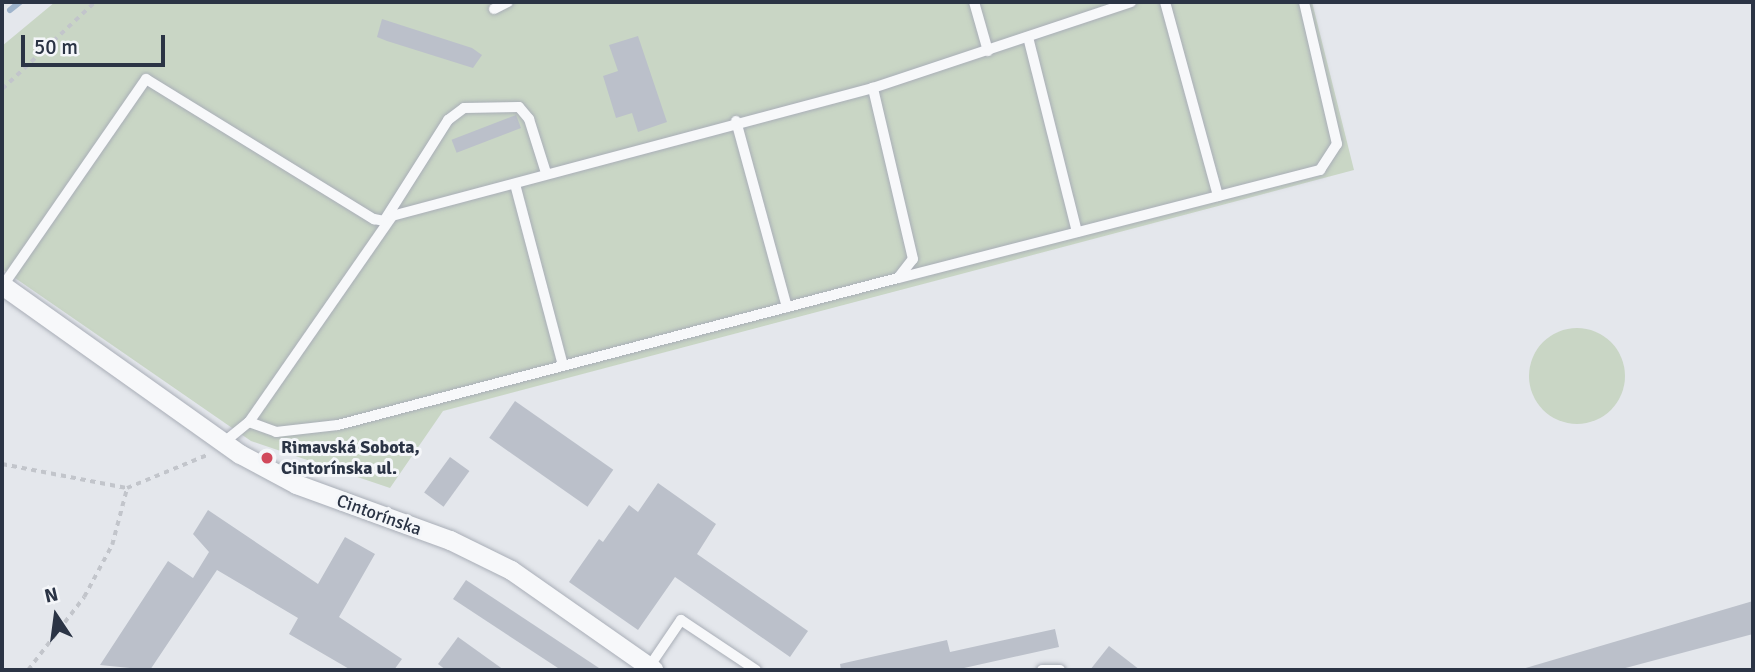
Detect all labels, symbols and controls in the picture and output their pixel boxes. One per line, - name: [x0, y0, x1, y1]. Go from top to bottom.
- scale bar: [24, 21, 168, 65]
- text: 50 m: [34, 34, 78, 60]
- place label: Rimavská Sobota, Cintorínska ul.: [281, 437, 420, 480]
- marker: Rimavská Sobota, Cintorínska ul.: [259, 450, 275, 466]
- street label: Cintorínska: [334, 490, 424, 540]
- north arrow: [21, 581, 91, 651]
- text: N: [42, 582, 60, 609]

